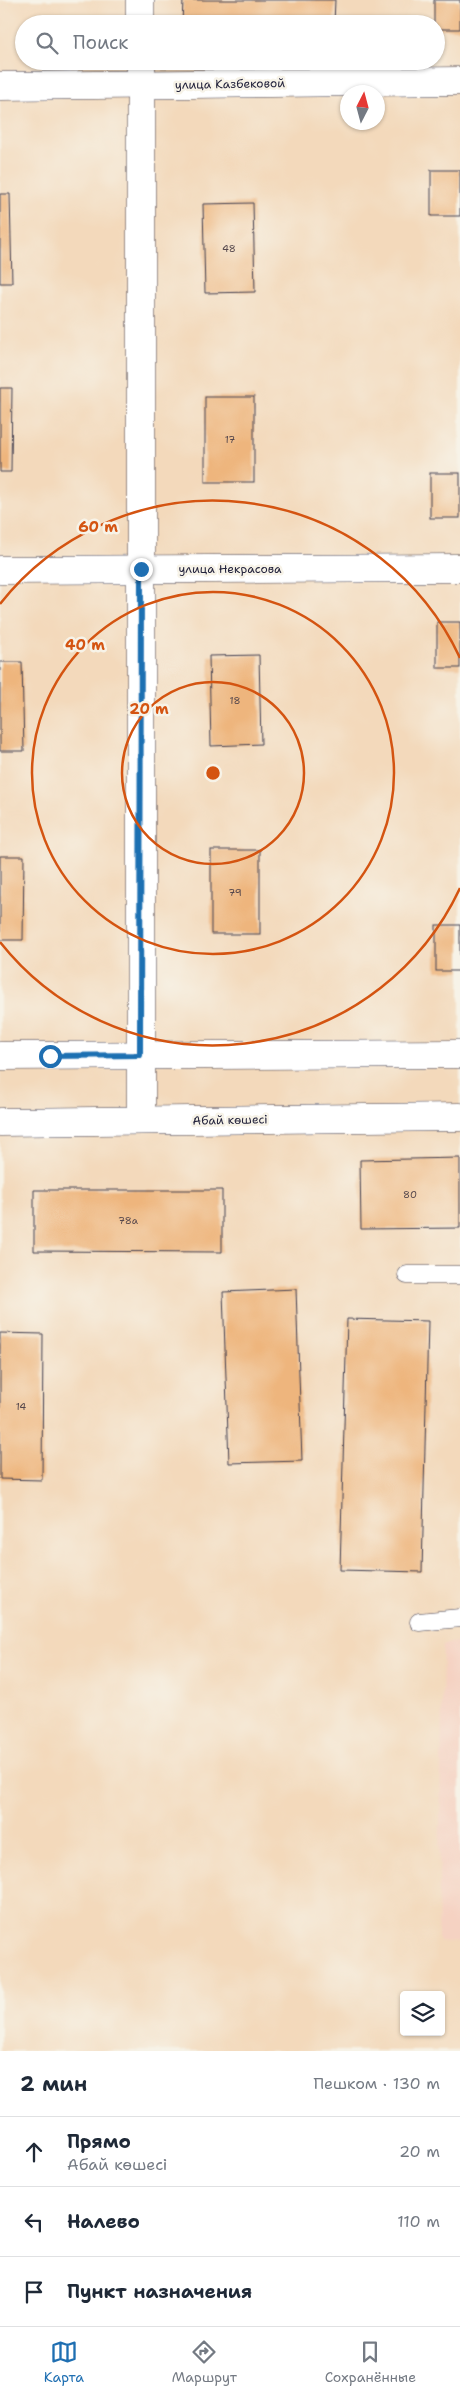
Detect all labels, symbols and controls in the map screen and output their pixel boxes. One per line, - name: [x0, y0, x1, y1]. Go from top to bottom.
- search box: [15, 15, 445, 70]
- icon: search: [33, 29, 61, 57]
- text: Поиск: [73, 30, 128, 55]
- street label: улица Казбековой: [175, 75, 285, 93]
- north arrow: [340, 85, 385, 130]
- house number: 48: [222, 242, 236, 255]
- house number: 17: [225, 433, 235, 446]
- text: 60 m: [78, 517, 118, 537]
- route end: [130, 558, 153, 581]
- street label: улица Некрасова: [178, 561, 282, 577]
- text: 40 m: [65, 635, 105, 655]
- house number: 18: [229, 694, 241, 707]
- text: 20 m: [129, 699, 169, 719]
- centre of rings: [204, 764, 222, 782]
- house number: 79: [228, 886, 242, 899]
- route start: [39, 1045, 62, 1068]
- street label: Абай көшесі: [192, 1111, 268, 1129]
- house number: 80: [403, 1188, 417, 1201]
- house number: 78а: [118, 1214, 139, 1227]
- house number: 14: [16, 1400, 26, 1413]
- map controls: [400, 1991, 445, 2036]
- button: layers: [400, 1991, 445, 2036]
- text: 2 мин: [20, 2070, 87, 2098]
- text: Пешком · 130 m: [313, 2073, 440, 2094]
- text: Прямо: [67, 2129, 131, 2154]
- icon: ahead: [20, 2138, 48, 2166]
- text: 20 m: [399, 2141, 440, 2162]
- text: Абай көшесі: [67, 2154, 167, 2175]
- icon: left: [20, 2208, 48, 2236]
- text: Налево: [67, 2209, 140, 2234]
- text: 110 m: [397, 2211, 440, 2232]
- icon: arrive: [20, 2278, 48, 2306]
- text: Пункт назначения: [67, 2279, 252, 2304]
- tab: Карта: [44, 2338, 84, 2386]
- tab: Маршрут: [172, 2338, 237, 2386]
- tab: Сохранённые: [325, 2338, 416, 2386]

